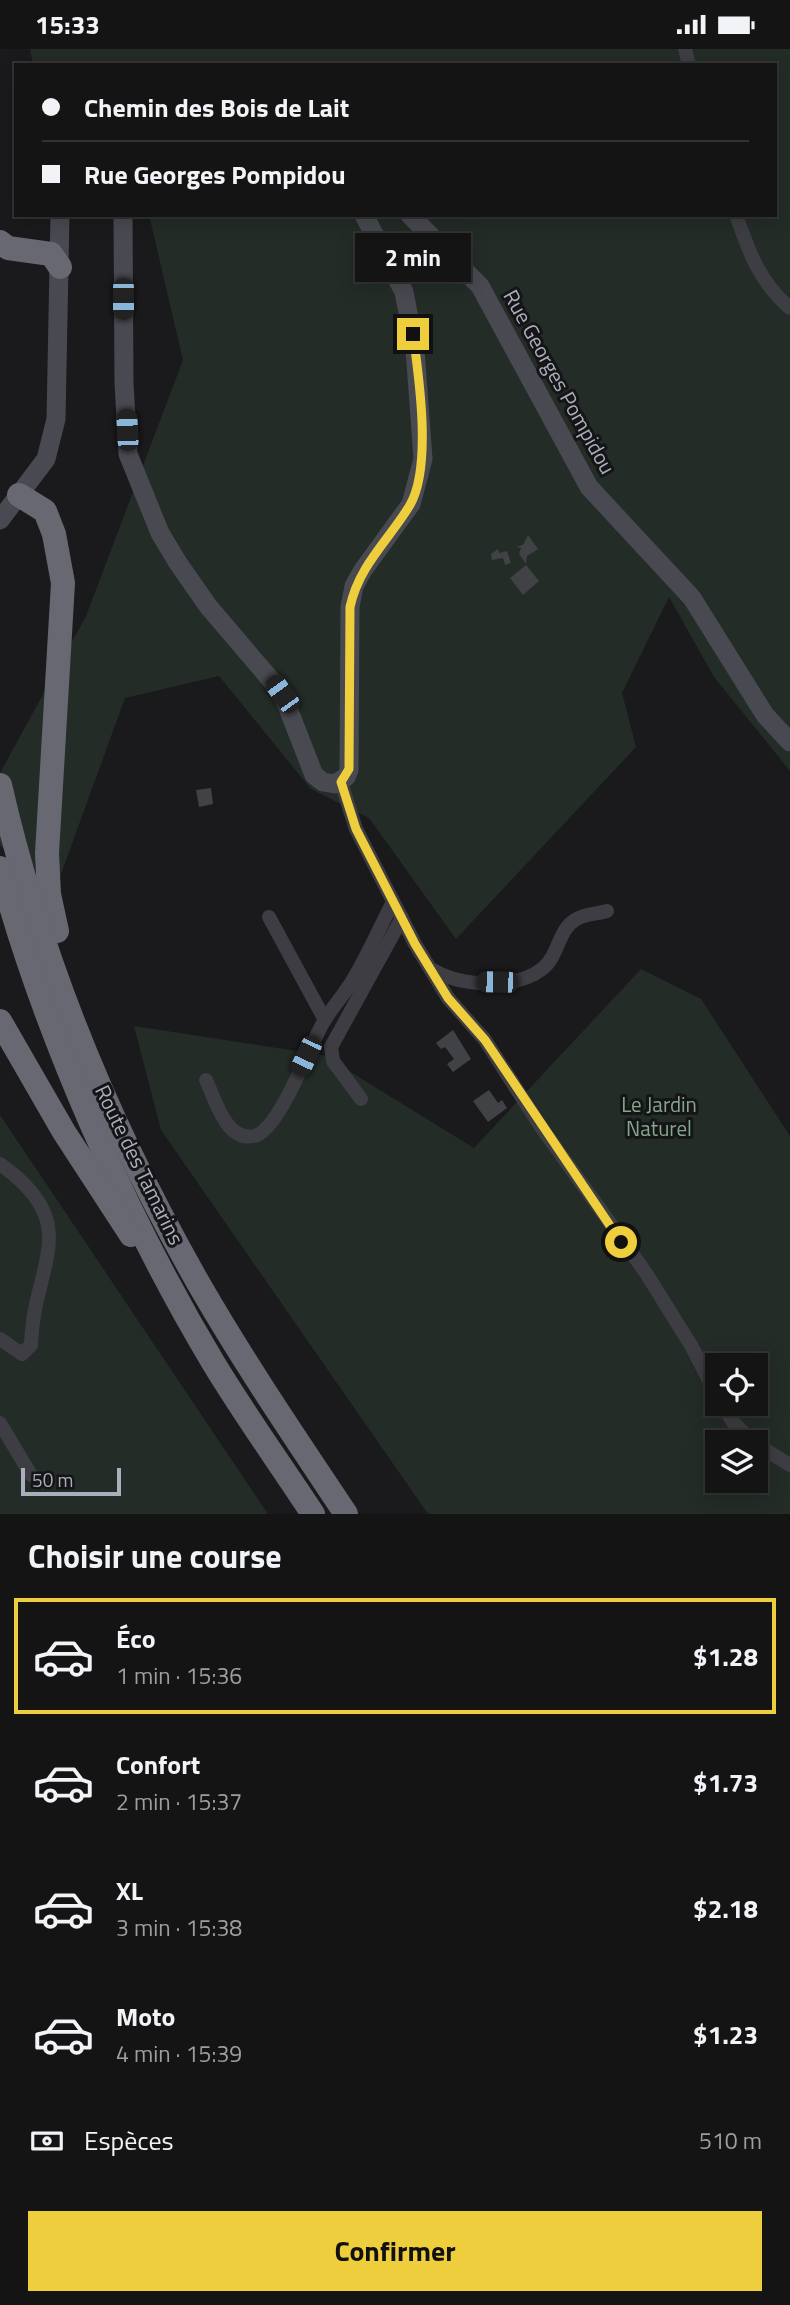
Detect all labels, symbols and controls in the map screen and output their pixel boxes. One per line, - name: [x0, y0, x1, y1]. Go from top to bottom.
- text: 15:33: [35, 5, 100, 44]
- text: Chemin des Bois de Lait: [84, 88, 349, 127]
- text: Rue Georges Pompidou: [84, 155, 346, 194]
- callout: 2 min: [355, 233, 471, 281]
- text: 2 min: [385, 240, 441, 275]
- car: [113, 278, 134, 320]
- street label: Rue Georges Pompidou: [496, 283, 624, 480]
- route end: [397, 318, 429, 350]
- car: [116, 408, 139, 452]
- car: [262, 671, 303, 717]
- car: [476, 971, 519, 993]
- car: [288, 1033, 325, 1079]
- street label: Route des Tamarins: [87, 1079, 192, 1250]
- park label: Le Jardin Naturel: [621, 1088, 697, 1144]
- route start: [605, 1226, 637, 1258]
- map controls: [705, 1353, 768, 1493]
- button: locate: [705, 1353, 768, 1416]
- button: layers: [705, 1430, 768, 1493]
- scale bar: [21, 1465, 121, 1497]
- text: 50 m: [32, 1465, 73, 1494]
- text: Choisir une course: [28, 1532, 282, 1580]
- text: Éco: [116, 1619, 156, 1658]
- icon: car: [32, 1625, 95, 1688]
- text: $1.28: [693, 1637, 758, 1676]
- text: 1 min · 15:36: [116, 1658, 242, 1693]
- text: Confort: [116, 1745, 200, 1784]
- icon: car: [32, 1751, 95, 1814]
- text: $1.73: [693, 1763, 758, 1802]
- text: 2 min · 15:37: [116, 1784, 242, 1819]
- text: XL: [116, 1871, 143, 1910]
- icon: car: [32, 1877, 95, 1940]
- text: $2.18: [693, 1889, 758, 1928]
- text: 3 min · 15:38: [116, 1910, 242, 1945]
- text: Moto: [116, 1997, 175, 2036]
- icon: car: [32, 2003, 95, 2066]
- text: $1.23: [693, 2015, 758, 2054]
- text: 4 min · 15:39: [116, 2036, 242, 2071]
- text: Espèces: [84, 2121, 174, 2160]
- icon: cash: [28, 2122, 66, 2160]
- text: 510 m: [699, 2123, 762, 2158]
- button: Confirmer: [28, 2211, 762, 2291]

